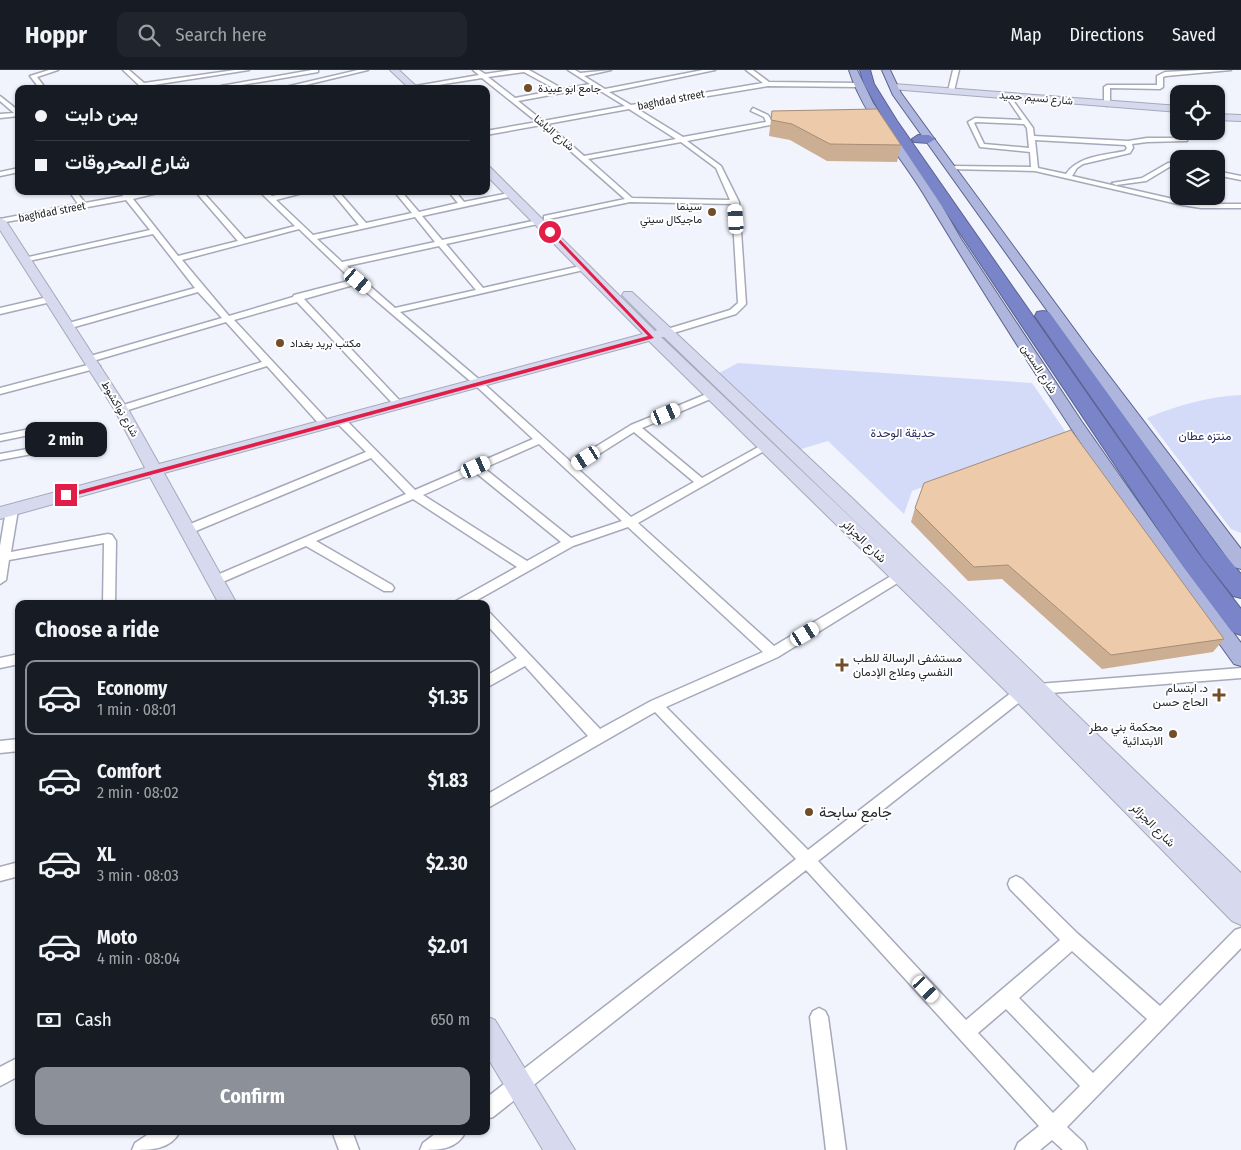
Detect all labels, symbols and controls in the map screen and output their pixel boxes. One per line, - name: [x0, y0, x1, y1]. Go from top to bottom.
- search box: [117, 12, 467, 57]
- text: Hoppr: [25, 21, 87, 49]
- icon: search: [135, 21, 163, 49]
- text: Search here: [175, 23, 267, 46]
- text: Map: [1010, 24, 1042, 46]
- text: Directions: [1070, 24, 1144, 46]
- text: Saved: [1172, 24, 1216, 46]
- marker: جامع ابو عبيدة: [522, 82, 534, 94]
- place label: جامع ابو عبيدة: [538, 82, 601, 96]
- map controls: [1170, 85, 1225, 205]
- button: locate: [1170, 85, 1225, 140]
- street label: baghdad street: [636, 87, 706, 113]
- street label: شارع نسيم حميد: [998, 88, 1074, 109]
- text: يمن دايت: [65, 103, 138, 126]
- street label: شارع الباشا: [531, 112, 577, 155]
- button: layers: [1170, 150, 1225, 205]
- text: شارع المحروقات: [65, 151, 190, 174]
- street label: baghdad street: [17, 199, 87, 225]
- place label: سينما ماجيكال سيتي: [640, 200, 702, 229]
- car: [727, 204, 744, 234]
- marker: سينما ماجيكال سيتي: [706, 206, 718, 218]
- route start: [539, 221, 561, 243]
- car: [341, 266, 374, 296]
- marker: مكتب بريد بغداد: [274, 337, 286, 349]
- place label: مكتب بريد بغداد: [290, 337, 361, 350]
- street label: شارع الستين: [1017, 342, 1060, 397]
- street label: شارع نواكشوط: [98, 379, 141, 440]
- car: [649, 401, 682, 427]
- callout: 2 min: [25, 422, 107, 458]
- park label: حديقة الوحدة: [871, 426, 935, 441]
- park label: منتزه عطان: [1179, 429, 1231, 444]
- text: 2 min: [48, 430, 84, 449]
- car: [569, 444, 602, 472]
- car: [459, 454, 492, 480]
- route end: [55, 484, 77, 506]
- street label: شارع الجزائر: [837, 516, 889, 567]
- text: Choose a ride: [35, 616, 159, 643]
- car: [788, 620, 821, 648]
- place label: مستشفى الرسالة للطب النفسي وعلاج الإدمان: [853, 651, 962, 682]
- marker: مستشفى الرسالة للطب النفسي وعلاج الإدمان: [835, 658, 849, 672]
- icon: car: [37, 675, 82, 720]
- text: Economy: [97, 677, 167, 700]
- place label: د. ابتسام الحاج حسن: [1153, 681, 1208, 711]
- text: $1.35: [428, 686, 468, 709]
- marker: د. ابتسام الحاج حسن: [1212, 688, 1226, 702]
- text: 1 min · 08:01: [97, 700, 177, 719]
- place label: محكمة بني مطر الابتدائية: [1088, 720, 1163, 748]
- marker: محكمة بني مطر الابتدائية: [1167, 728, 1179, 740]
- icon: car: [37, 758, 82, 803]
- text: Comfort: [97, 760, 161, 783]
- text: $1.83: [428, 769, 468, 792]
- text: 2 min · 08:02: [97, 783, 178, 802]
- street label: شارع الجزائر: [1126, 799, 1178, 851]
- place label: جامع سابحة: [819, 803, 892, 823]
- marker: جامع سابحة: [803, 806, 815, 818]
- icon: car: [37, 841, 82, 886]
- text: XL: [97, 843, 116, 866]
- text: $2.30: [426, 852, 468, 875]
- text: 3 min · 08:03: [97, 866, 179, 885]
- icon: car: [37, 924, 82, 969]
- text: Moto: [97, 926, 137, 949]
- text: $2.01: [428, 935, 468, 958]
- text: 4 min · 08:04: [97, 949, 180, 968]
- car: [910, 973, 941, 1005]
- icon: cash: [35, 1006, 63, 1034]
- text: Cash: [75, 1008, 112, 1031]
- text: 650 m: [430, 1010, 470, 1029]
- button: Confirm: [35, 1067, 470, 1125]

